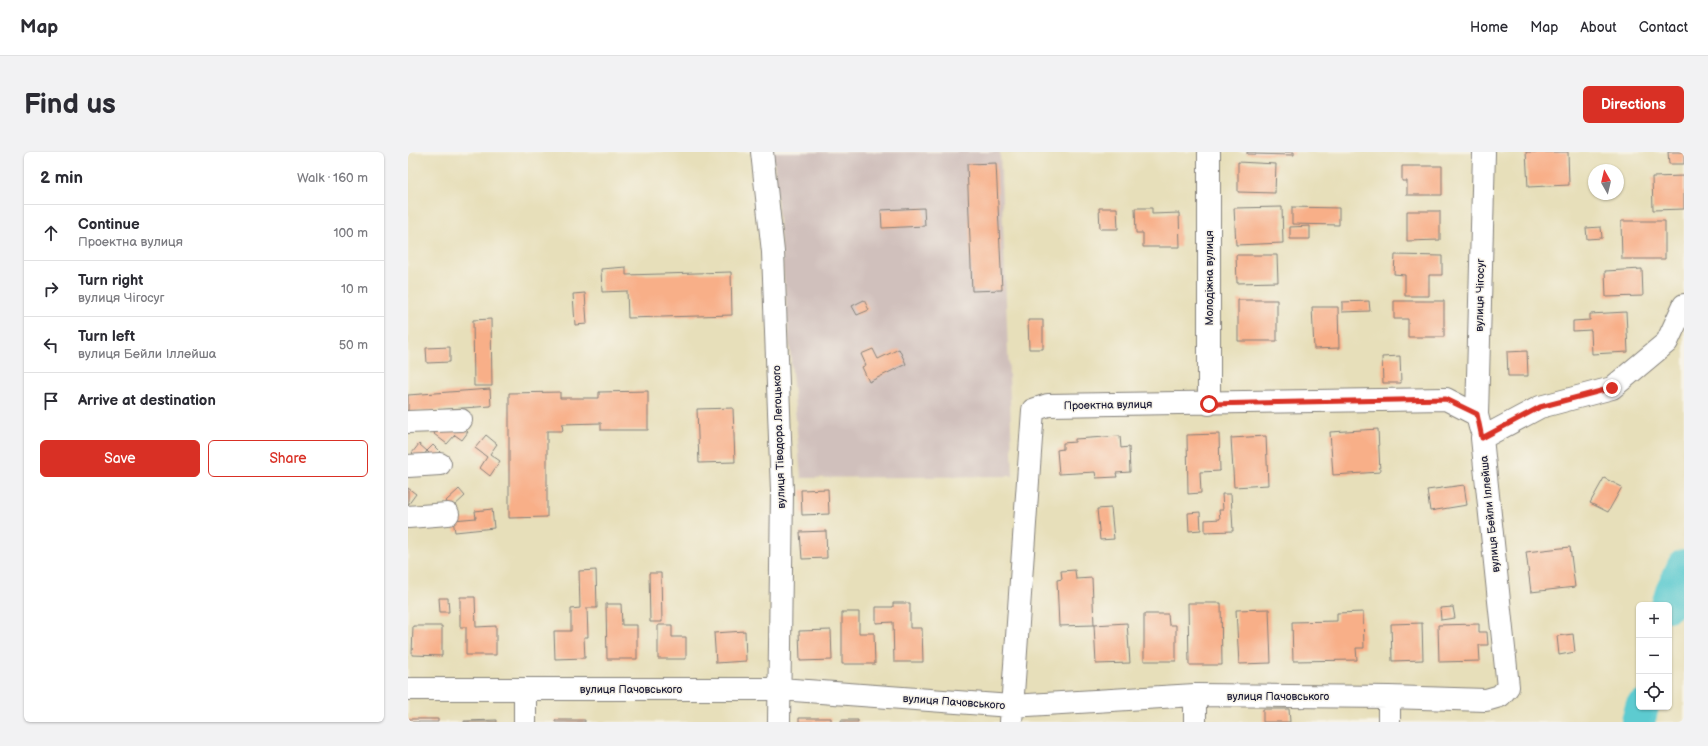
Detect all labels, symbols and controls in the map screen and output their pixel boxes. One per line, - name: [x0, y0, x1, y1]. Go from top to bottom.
- text: Map: [20, 16, 58, 39]
- text: Home: [1470, 19, 1508, 36]
- text: Map: [1530, 19, 1558, 36]
- text: About: [1580, 19, 1617, 36]
- text: Contact: [1639, 19, 1688, 36]
- button: Directions: [1583, 86, 1684, 123]
- text: Find us: [24, 88, 116, 121]
- north arrow: [1588, 164, 1624, 200]
- text: 2 min: [40, 168, 83, 188]
- text: Walk · 160 m: [297, 170, 368, 186]
- text: Continue: [78, 215, 140, 234]
- icon: ahead: [40, 222, 62, 244]
- text: 100 m: [333, 225, 368, 241]
- street label: Молодіжна вулиця: [1203, 230, 1216, 326]
- text: Проектна вулиця: [78, 234, 183, 250]
- street label: вулиця Чігосуг: [1473, 258, 1487, 332]
- text: Turn right: [78, 271, 143, 290]
- icon: right: [40, 278, 62, 300]
- text: 10 m: [341, 281, 368, 297]
- text: вулиця Чігосуг: [78, 290, 165, 306]
- text: Turn left: [78, 327, 135, 346]
- icon: left: [40, 334, 62, 356]
- text: 50 m: [339, 337, 368, 353]
- text: вулиця Бейли Іллейша: [78, 346, 216, 362]
- street label: вулиця Тіводора Легоцького: [770, 365, 788, 509]
- route end: [1603, 379, 1621, 397]
- icon: arrive: [40, 390, 62, 412]
- text: Arrive at destination: [78, 391, 216, 410]
- route start: [1200, 395, 1218, 413]
- street label: Проектна вулиця: [1064, 398, 1152, 412]
- button: Save: [40, 440, 200, 477]
- button: Share: [208, 440, 368, 477]
- street label: вулиця Бейли Іллейша: [1477, 455, 1503, 573]
- map controls: [1636, 602, 1672, 710]
- button: +: [1636, 602, 1672, 638]
- button: −: [1636, 638, 1672, 674]
- button: locate: [1636, 674, 1672, 710]
- street label: вулиця Пачовського: [580, 683, 683, 696]
- street label: вулиця Пачовського: [1227, 690, 1330, 703]
- street label: вулиця Пачовського: [902, 692, 1006, 712]

